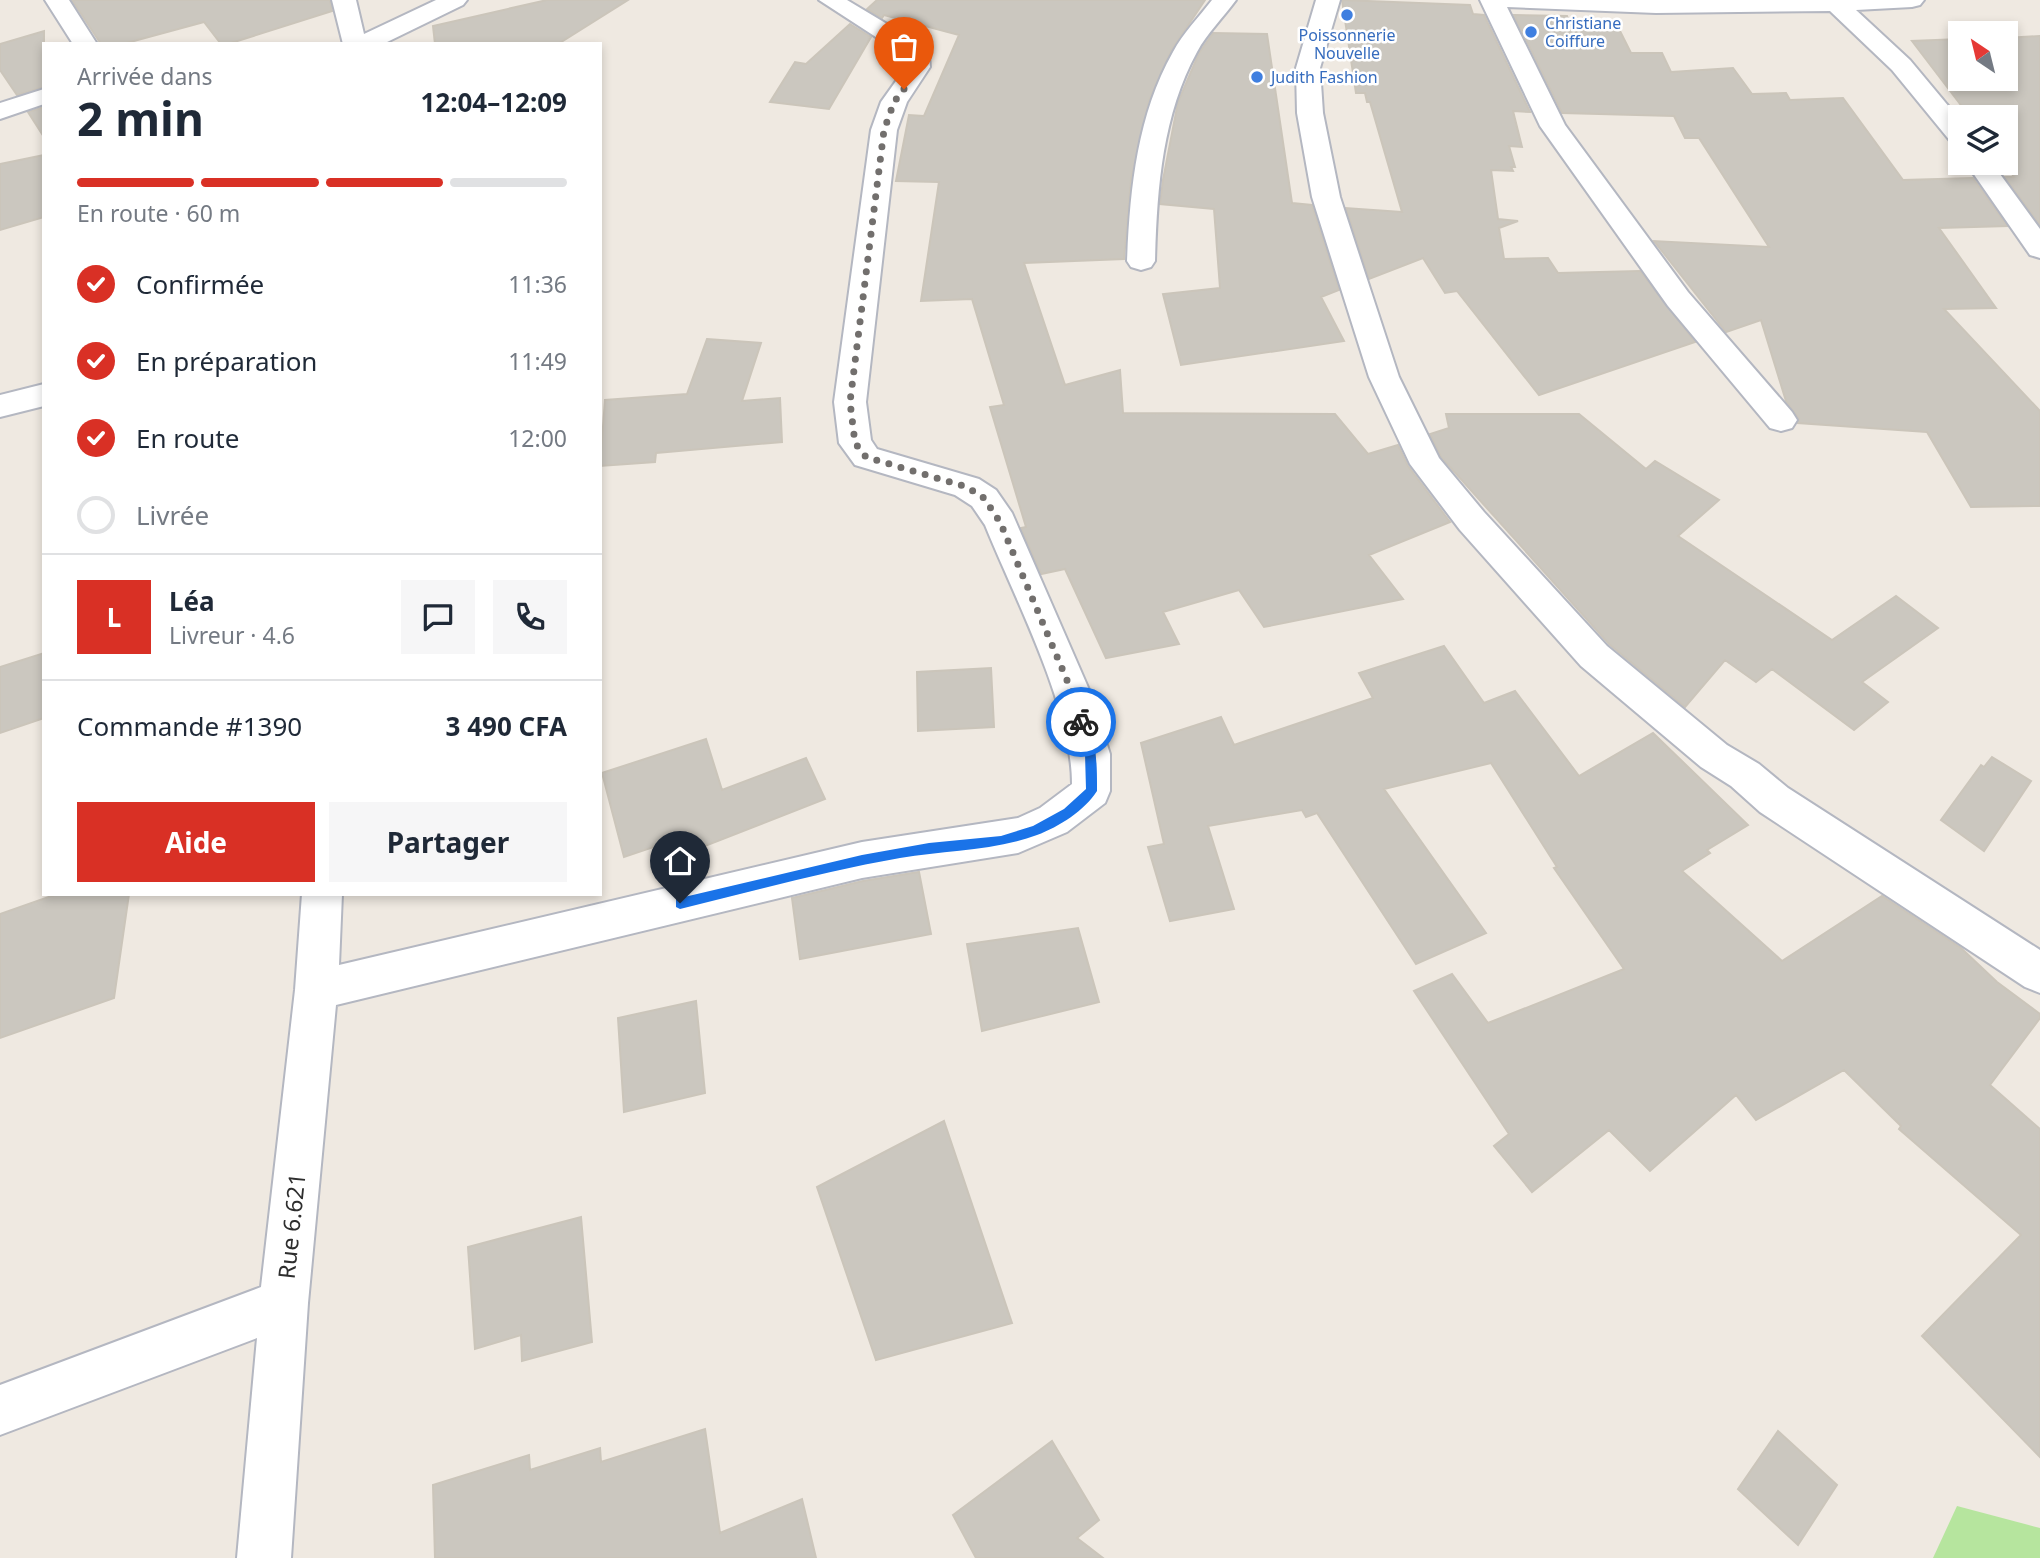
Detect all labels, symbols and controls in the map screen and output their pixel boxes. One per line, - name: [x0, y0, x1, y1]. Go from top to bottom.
- marker: Poissonnerie Nouvelle: [1339, 7, 1355, 23]
- place label: Christiane Coiffure: [1545, 12, 1621, 52]
- pin: [874, 17, 934, 89]
- north arrow: [1948, 21, 2018, 91]
- map controls: [1948, 21, 2018, 175]
- place label: Poissonnerie Nouvelle: [1298, 24, 1396, 64]
- marker: Christiane Coiffure: [1523, 24, 1539, 40]
- icon: bag: [885, 28, 923, 66]
- text: Arrivée dans: [77, 60, 213, 92]
- place label: Judith Fashion: [1269, 66, 1378, 88]
- marker: Judith Fashion: [1249, 69, 1265, 85]
- text: 12:04–12:09: [420, 84, 567, 120]
- text: 2 min: [77, 87, 204, 149]
- button: layers: [1948, 105, 2018, 175]
- text: En route · 60 m: [77, 197, 240, 229]
- icon: check: [77, 265, 115, 303]
- text: Confirmée: [136, 266, 264, 302]
- text: 11:36: [508, 268, 567, 300]
- icon: check: [77, 342, 115, 380]
- text: En préparation: [136, 343, 317, 379]
- text: 11:49: [508, 345, 567, 377]
- icon: check: [77, 419, 115, 457]
- text: En route: [136, 420, 239, 456]
- text: 12:00: [508, 422, 567, 454]
- text: Livrée: [136, 497, 209, 533]
- button: chat: [401, 580, 475, 654]
- button: phone: [493, 580, 567, 654]
- text: Léa: [169, 583, 215, 619]
- text: L: [107, 599, 121, 635]
- text: Livreur · 4.6: [169, 619, 295, 651]
- courier: [1046, 687, 1116, 757]
- icon: bike: [1062, 703, 1100, 741]
- text: Commande #1390: [77, 708, 302, 744]
- text: 3 490 CFA: [446, 708, 567, 744]
- button: Aide: [77, 802, 315, 882]
- button: Partager: [329, 802, 567, 882]
- pin: [650, 831, 710, 903]
- icon: home: [661, 842, 699, 880]
- street label: Rue 6.621: [270, 1171, 312, 1280]

